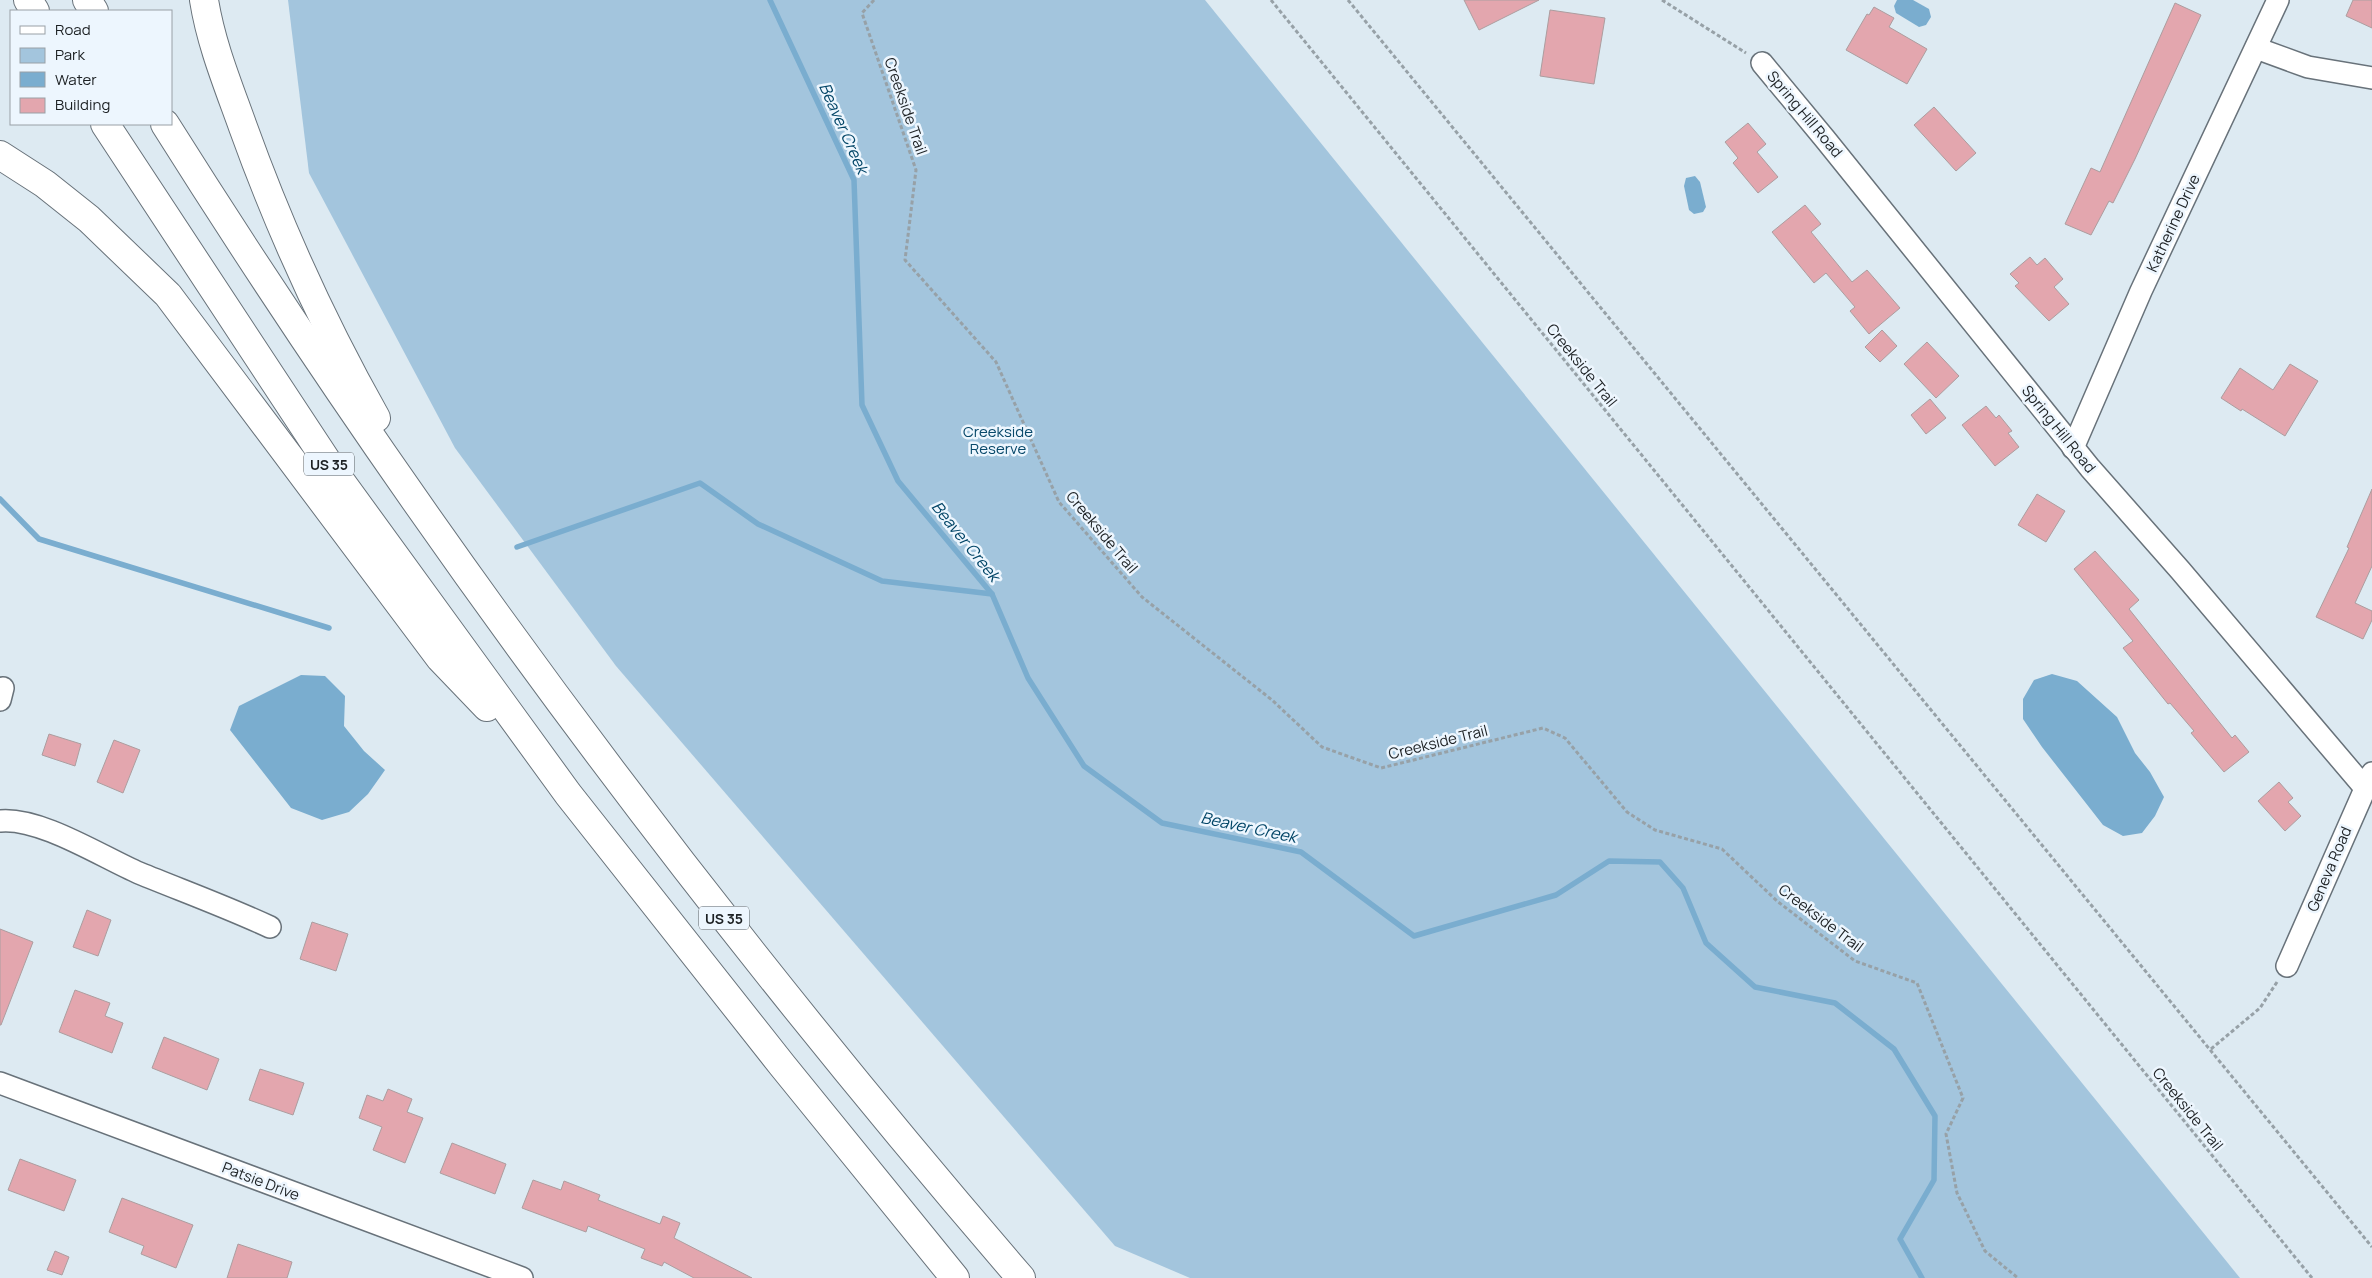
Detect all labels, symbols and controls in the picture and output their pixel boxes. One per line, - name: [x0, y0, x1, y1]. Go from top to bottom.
- legend: [10, 10, 172, 125]
- text: Road: [55, 19, 91, 40]
- text: Park: [55, 44, 85, 65]
- street label: Creekside Trail: [880, 55, 932, 157]
- street label: Spring Hill Road: [1763, 66, 1847, 162]
- text: Water: [55, 69, 97, 90]
- water label: Beaver Creek: [814, 79, 875, 179]
- text: Building: [55, 94, 110, 115]
- street label: Katherine Drive: [2141, 171, 2205, 275]
- street label: Creekside Trail: [1542, 319, 1622, 411]
- street label: Spring Hill Road: [2017, 381, 2101, 477]
- park label: Creekside Reserve: [963, 421, 1033, 459]
- road number: US 35: [304, 452, 354, 476]
- street label: Creekside Trail: [1061, 486, 1143, 578]
- water label: Beaver Creek: [927, 496, 1006, 587]
- street label: Creekside Trail: [1386, 720, 1490, 764]
- water label: Beaver Creek: [1199, 806, 1301, 848]
- street label: Geneva Road: [2302, 823, 2356, 915]
- street label: Creekside Trail: [1774, 879, 1868, 957]
- road number: US 35: [699, 906, 749, 930]
- street label: Creekside Trail: [2148, 1063, 2228, 1155]
- street label: Patsie Drive: [219, 1157, 303, 1205]

